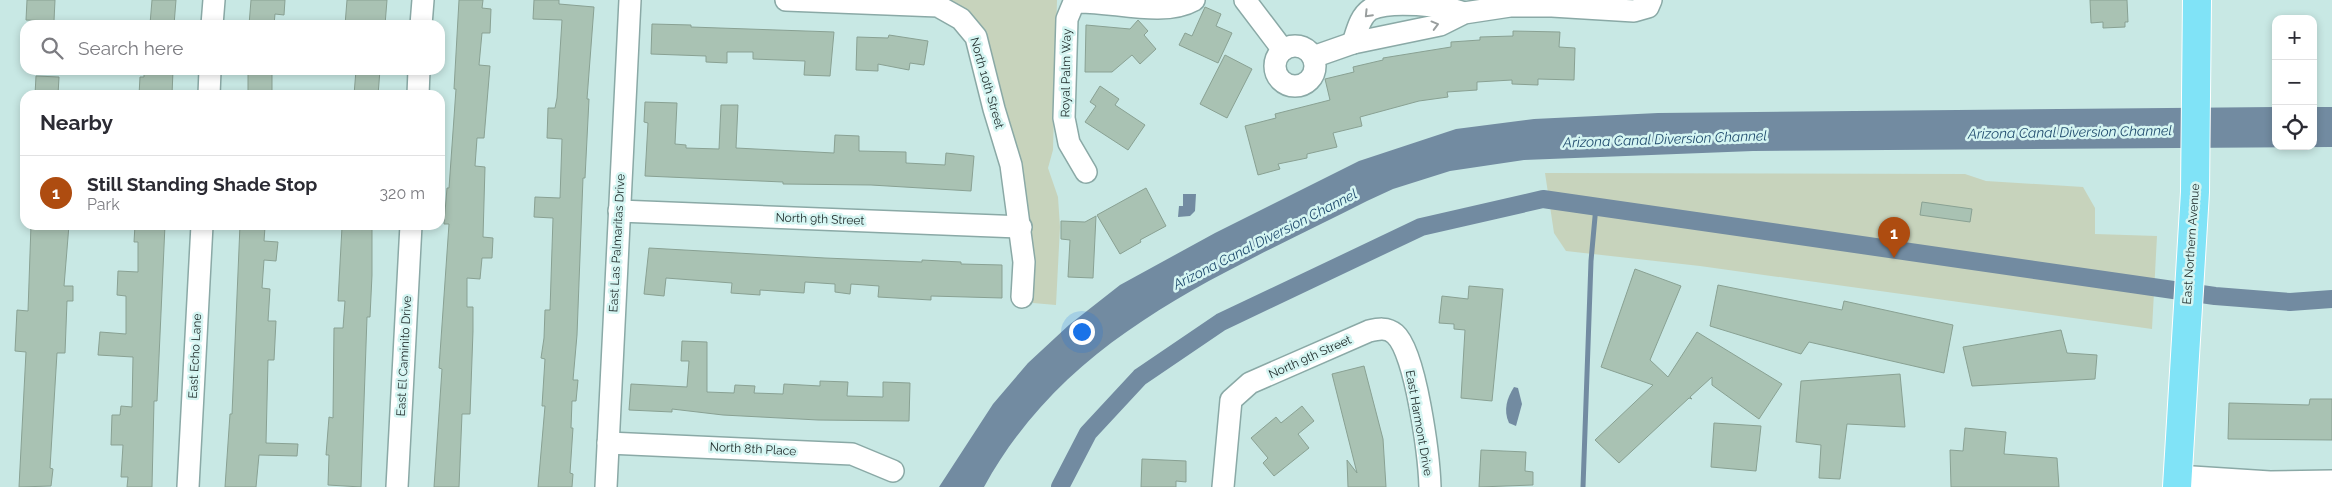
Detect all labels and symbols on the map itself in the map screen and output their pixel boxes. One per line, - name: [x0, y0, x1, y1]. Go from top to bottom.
- one-way arrow: [1365, 8, 1374, 17]
- one-way arrow: [1430, 20, 1439, 31]
- street label: Royal Palm Way: [1058, 28, 1074, 118]
- street label: North 10th Street: [967, 36, 1007, 130]
- water label: Arizona Canal Diversion Channel: [1967, 122, 2173, 142]
- water label: Arizona Canal Diversion Channel: [1562, 127, 1768, 151]
- street label: East Las Palmaritas Drive: [606, 173, 628, 313]
- street label: East Northern Avenue: [2180, 183, 2202, 305]
- water label: Arizona Canal Diversion Channel: [1169, 185, 1360, 293]
- street label: North 9th Street: [775, 210, 865, 228]
- pin: 1: [1878, 217, 1910, 258]
- street label: East El Caminito Drive: [394, 295, 414, 417]
- street label: East Echo Lane: [186, 313, 204, 399]
- your location: [1069, 319, 1095, 345]
- street label: North 9th Street: [1267, 333, 1353, 381]
- street label: East Harmont Drive: [1403, 369, 1435, 477]
- street label: North 8th Place: [709, 440, 797, 458]

